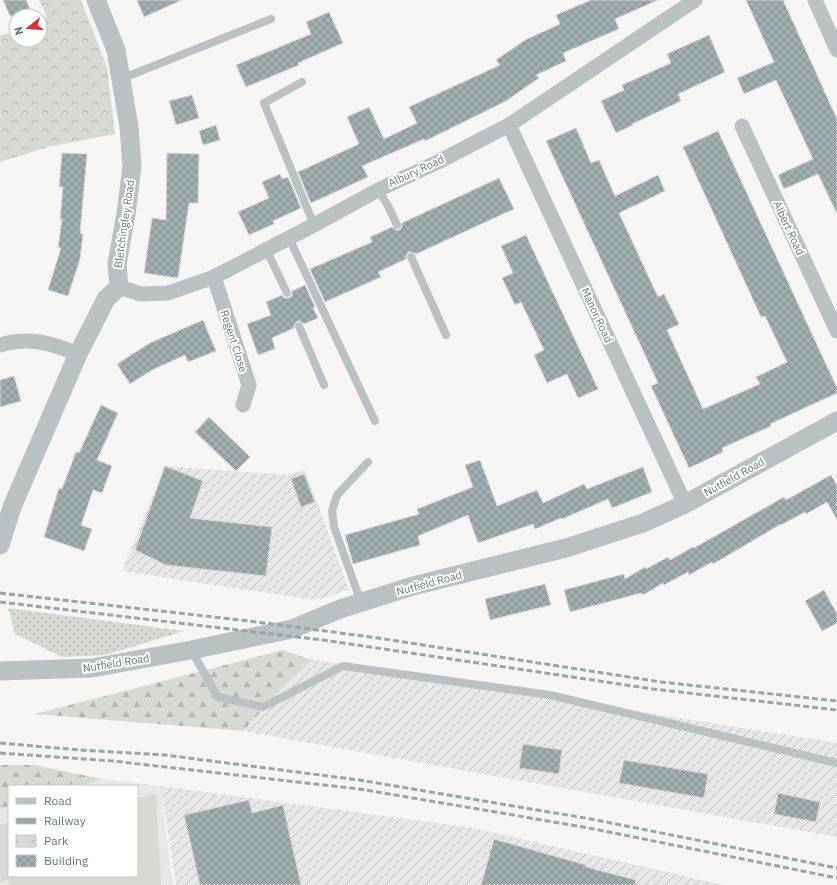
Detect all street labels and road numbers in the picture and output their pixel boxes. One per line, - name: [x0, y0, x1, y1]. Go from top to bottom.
- street label: Albury Road: [386, 152, 446, 190]
- street label: Bletchingley Road: [111, 179, 137, 269]
- street label: Albert Road: [770, 199, 808, 257]
- street label: Manor Road: [578, 285, 616, 345]
- street label: Regent Close: [217, 308, 251, 374]
- street label: Nutfield Road: [701, 455, 767, 499]
- street label: Nutfield Road: [395, 568, 463, 598]
- street label: Nutfield Road: [82, 651, 150, 675]

